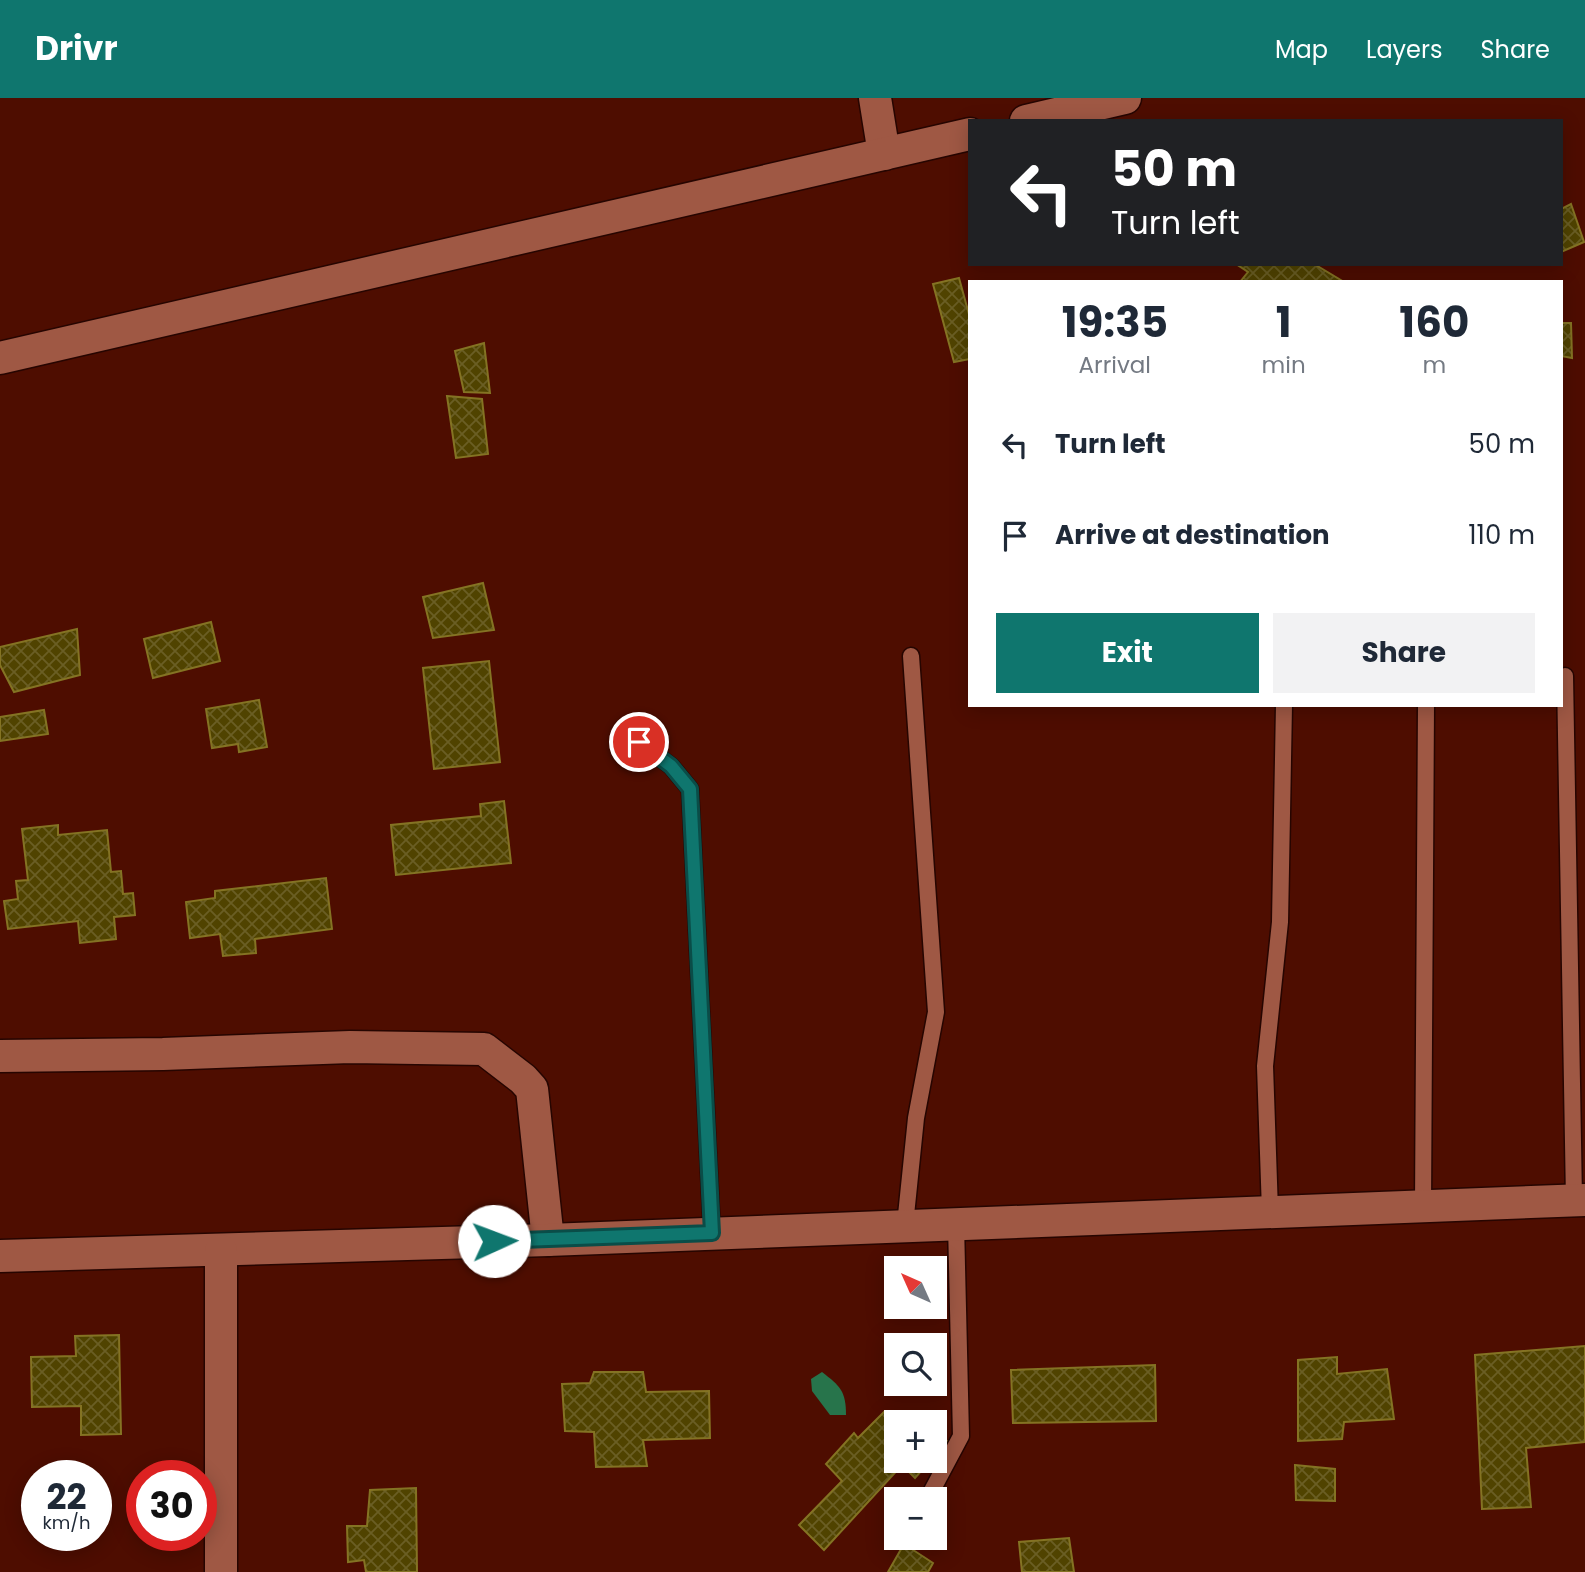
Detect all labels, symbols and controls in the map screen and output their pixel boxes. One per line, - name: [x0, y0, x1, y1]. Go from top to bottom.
- text: Drivr: [35, 25, 118, 72]
- text: Map: [1275, 33, 1328, 66]
- text: Layers: [1366, 33, 1442, 66]
- text: Share: [1480, 33, 1550, 66]
- text: 50 m: [1111, 135, 1237, 203]
- icon: left: [996, 147, 1087, 238]
- text: Turn left: [1111, 200, 1240, 245]
- text: 19:35: [1062, 293, 1168, 352]
- text: 1: [1276, 293, 1292, 352]
- text: 160: [1399, 293, 1469, 352]
- text: Arrival: [1079, 349, 1151, 381]
- text: min: [1262, 349, 1306, 381]
- text: m: [1422, 349, 1446, 381]
- icon: left: [996, 426, 1034, 464]
- text: Turn left: [1055, 426, 1166, 462]
- text: 50 m: [1469, 426, 1535, 462]
- icon: arrive: [996, 517, 1034, 555]
- text: Arrive at destination: [1055, 517, 1330, 553]
- text: 110 m: [1468, 517, 1535, 553]
- button: Exit: [996, 613, 1259, 693]
- button: Share: [1273, 613, 1535, 693]
- pin: [609, 712, 669, 772]
- icon: arrive: [620, 723, 658, 761]
- position arrow: [457, 1204, 531, 1278]
- north arrow: [884, 1256, 947, 1320]
- map controls: [884, 1256, 947, 1550]
- button: search: [884, 1333, 947, 1396]
- button: +: [884, 1410, 947, 1473]
- speed limit sign: 30: [126, 1460, 217, 1551]
- text: 22: [47, 1472, 86, 1521]
- button: −: [884, 1487, 947, 1550]
- text: km/h: [43, 1510, 90, 1535]

